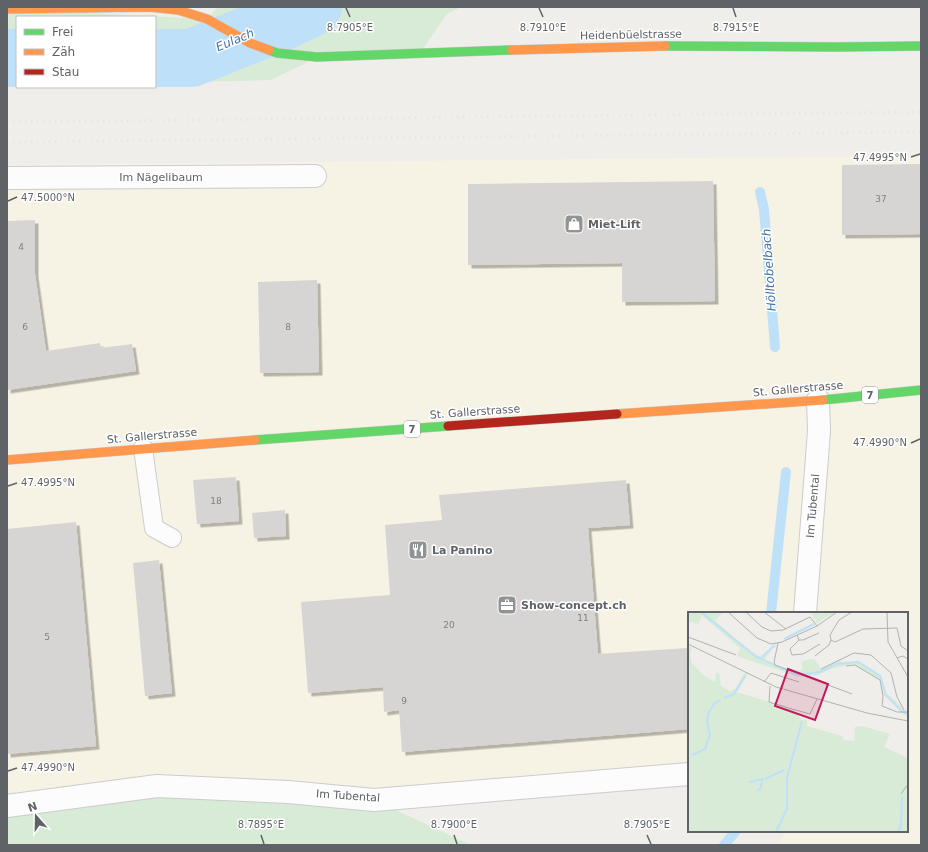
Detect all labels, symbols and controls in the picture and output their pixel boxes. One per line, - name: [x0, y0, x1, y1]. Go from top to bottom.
- legend: [16, 16, 156, 88]
- text: 8.7905°E: [327, 22, 373, 33]
- text: 8.7910°E: [520, 22, 566, 33]
- text: 8.7915°E: [713, 22, 759, 33]
- text: Frei: [52, 25, 73, 39]
- water label: Eulach: [214, 26, 256, 54]
- street label: Heidenbüelstrasse: [580, 28, 682, 42]
- text: Zäh: [52, 45, 75, 59]
- text: Stau: [52, 65, 79, 79]
- text: 47.4995°N: [853, 152, 907, 163]
- street label: Im Nägelibaum: [119, 171, 203, 184]
- text: 47.5000°N: [21, 192, 75, 203]
- house number: 37: [875, 194, 887, 204]
- shop icon: Miet-Lift: [563, 213, 585, 235]
- place label: Miet-Lift: [588, 218, 641, 231]
- water label: Hölltobelbach: [759, 228, 779, 312]
- house number: 4: [18, 242, 24, 252]
- house number: 6: [22, 322, 28, 332]
- house number: 8: [285, 322, 291, 332]
- street label: St. Gallerstrasse: [752, 379, 844, 399]
- road number: 7: [862, 387, 878, 403]
- street label: St. Gallerstrasse: [429, 402, 521, 422]
- road number: 7: [404, 421, 420, 437]
- street label: St. Gallerstrasse: [106, 426, 198, 446]
- text: 47.4990°N: [853, 437, 907, 448]
- street label: Im Tubental: [804, 473, 822, 539]
- text: 47.4995°N: [21, 477, 75, 488]
- house number: 18: [210, 496, 222, 506]
- restaurant icon: La Panino: [407, 539, 429, 561]
- place label: La Panino: [432, 544, 493, 557]
- office icon: Show-concept.ch: [496, 594, 518, 616]
- place label: Show-concept.ch: [521, 599, 627, 612]
- inset map: [688, 612, 908, 832]
- house number: 11: [577, 613, 589, 623]
- house number: 20: [443, 620, 455, 630]
- house number: 5: [44, 632, 50, 642]
- house number: 9: [401, 696, 407, 706]
- text: 47.4990°N: [21, 762, 75, 773]
- street label: Im Tubental: [315, 787, 381, 805]
- north arrow: [16, 796, 56, 836]
- text: N: [26, 799, 39, 815]
- text: 8.7895°E: [238, 819, 284, 830]
- text: 8.7900°E: [431, 819, 477, 830]
- text: 8.7905°E: [624, 819, 670, 830]

